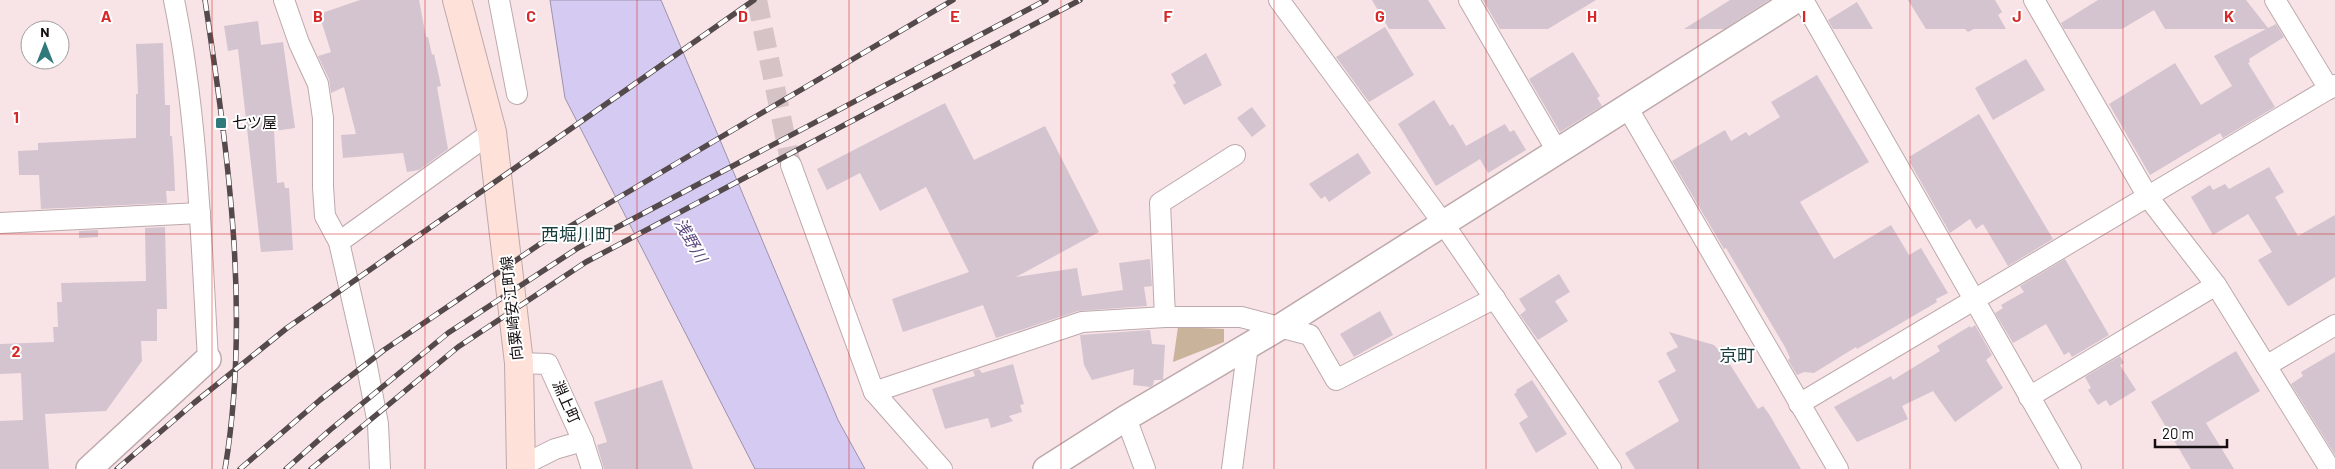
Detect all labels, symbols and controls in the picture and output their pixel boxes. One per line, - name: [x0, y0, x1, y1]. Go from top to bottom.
- text: A: [101, 6, 112, 25]
- text: B: [313, 6, 323, 25]
- text: C: [526, 6, 536, 25]
- text: D: [738, 6, 748, 25]
- text: E: [950, 6, 960, 25]
- text: F: [1164, 6, 1173, 25]
- text: G: [1375, 6, 1385, 25]
- text: H: [1587, 6, 1597, 25]
- text: I: [1802, 6, 1806, 25]
- text: J: [2012, 6, 2022, 25]
- text: K: [2224, 6, 2234, 25]
- north arrow: [20, 20, 70, 70]
- text: N: [40, 23, 50, 40]
- text: 1: [13, 107, 19, 126]
- place label: 七ツ屋: [232, 113, 277, 131]
- marker: 七ツ屋: [214, 116, 228, 130]
- water label: 浅野川: [671, 214, 713, 267]
- district label: 西堀川町: [541, 223, 613, 245]
- street label: 向粟崎安江町線: [497, 255, 525, 361]
- text: 2: [12, 341, 21, 360]
- district label: 京町: [1719, 344, 1755, 366]
- street label: 淵上町: [550, 377, 584, 426]
- scale bar: [2155, 416, 2228, 448]
- text: 20 m: [2162, 424, 2194, 442]

